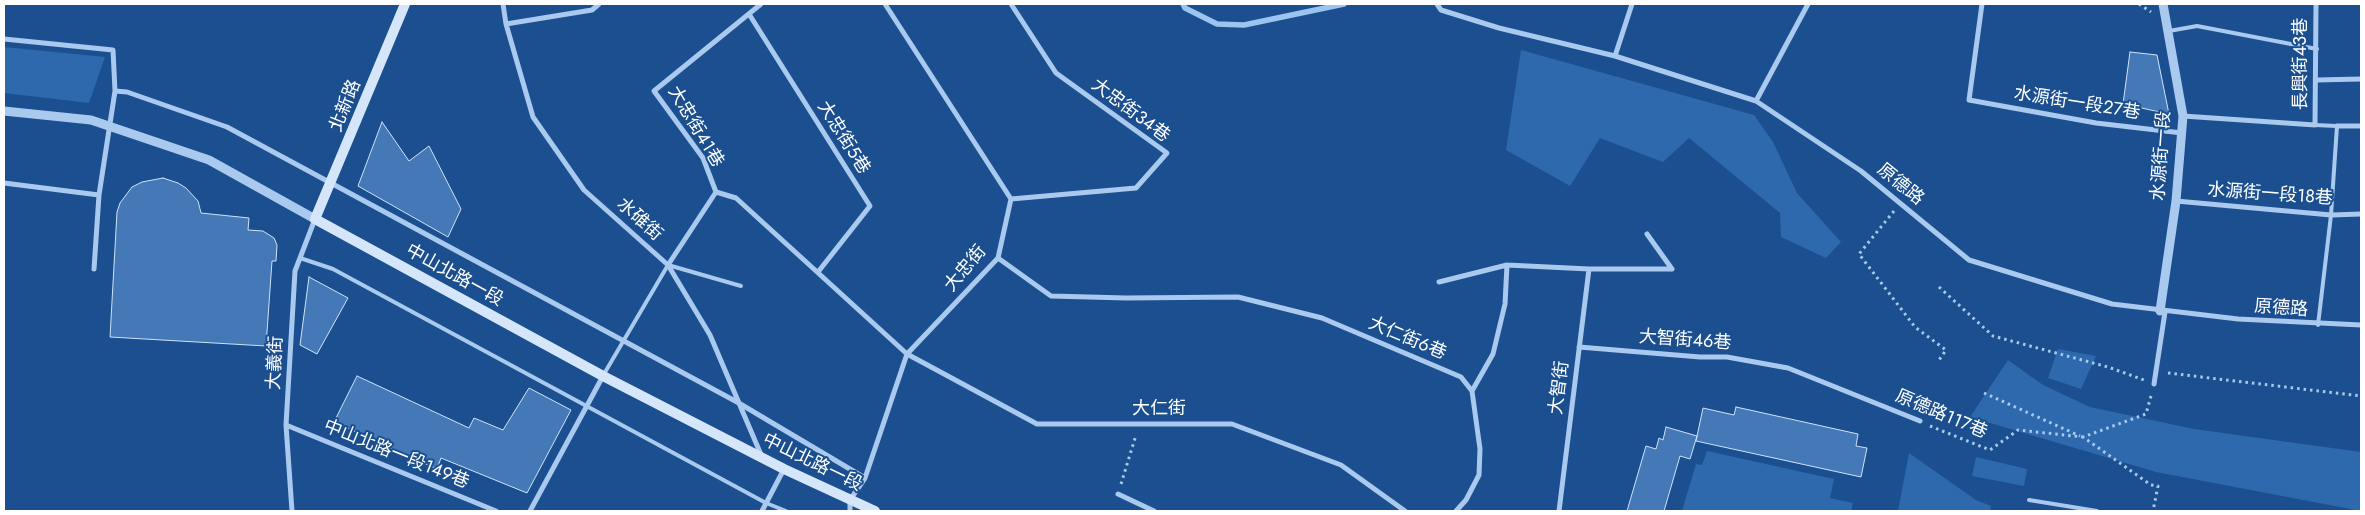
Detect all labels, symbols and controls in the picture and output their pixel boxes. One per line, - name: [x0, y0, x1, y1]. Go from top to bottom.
- street label: 長興街43巷: [2291, 18, 2313, 110]
- street label: 大忠街34巷: [1087, 75, 1173, 147]
- street label: 北新路: [326, 77, 366, 135]
- street label: 大忠街41巷: [662, 83, 728, 171]
- street label: 水源街一段27巷: [2012, 83, 2142, 125]
- street label: 大忠街5巷: [812, 97, 874, 179]
- street label: 水源街一段: [2148, 110, 2176, 202]
- street label: 原德路: [1872, 160, 1928, 210]
- street label: 水源街一段18巷: [2206, 180, 2334, 210]
- street label: 水碓街: [612, 194, 666, 246]
- street label: 中山北路一段: [402, 240, 506, 312]
- street label: 大忠街: [940, 241, 992, 297]
- street label: 原德路: [2253, 296, 2309, 322]
- street label: 大仁街6巷: [1365, 313, 1449, 365]
- street label: 大智街46巷: [1638, 327, 1732, 355]
- street label: 大義街: [264, 335, 288, 391]
- street label: 大智街: [1546, 360, 1574, 416]
- street label: 原德路117巷: [1892, 386, 1990, 444]
- street label: 大仁街: [1132, 399, 1186, 421]
- street label: 中山北路一段149巷: [320, 416, 472, 494]
- street label: 中山北路一段: [759, 430, 865, 496]

